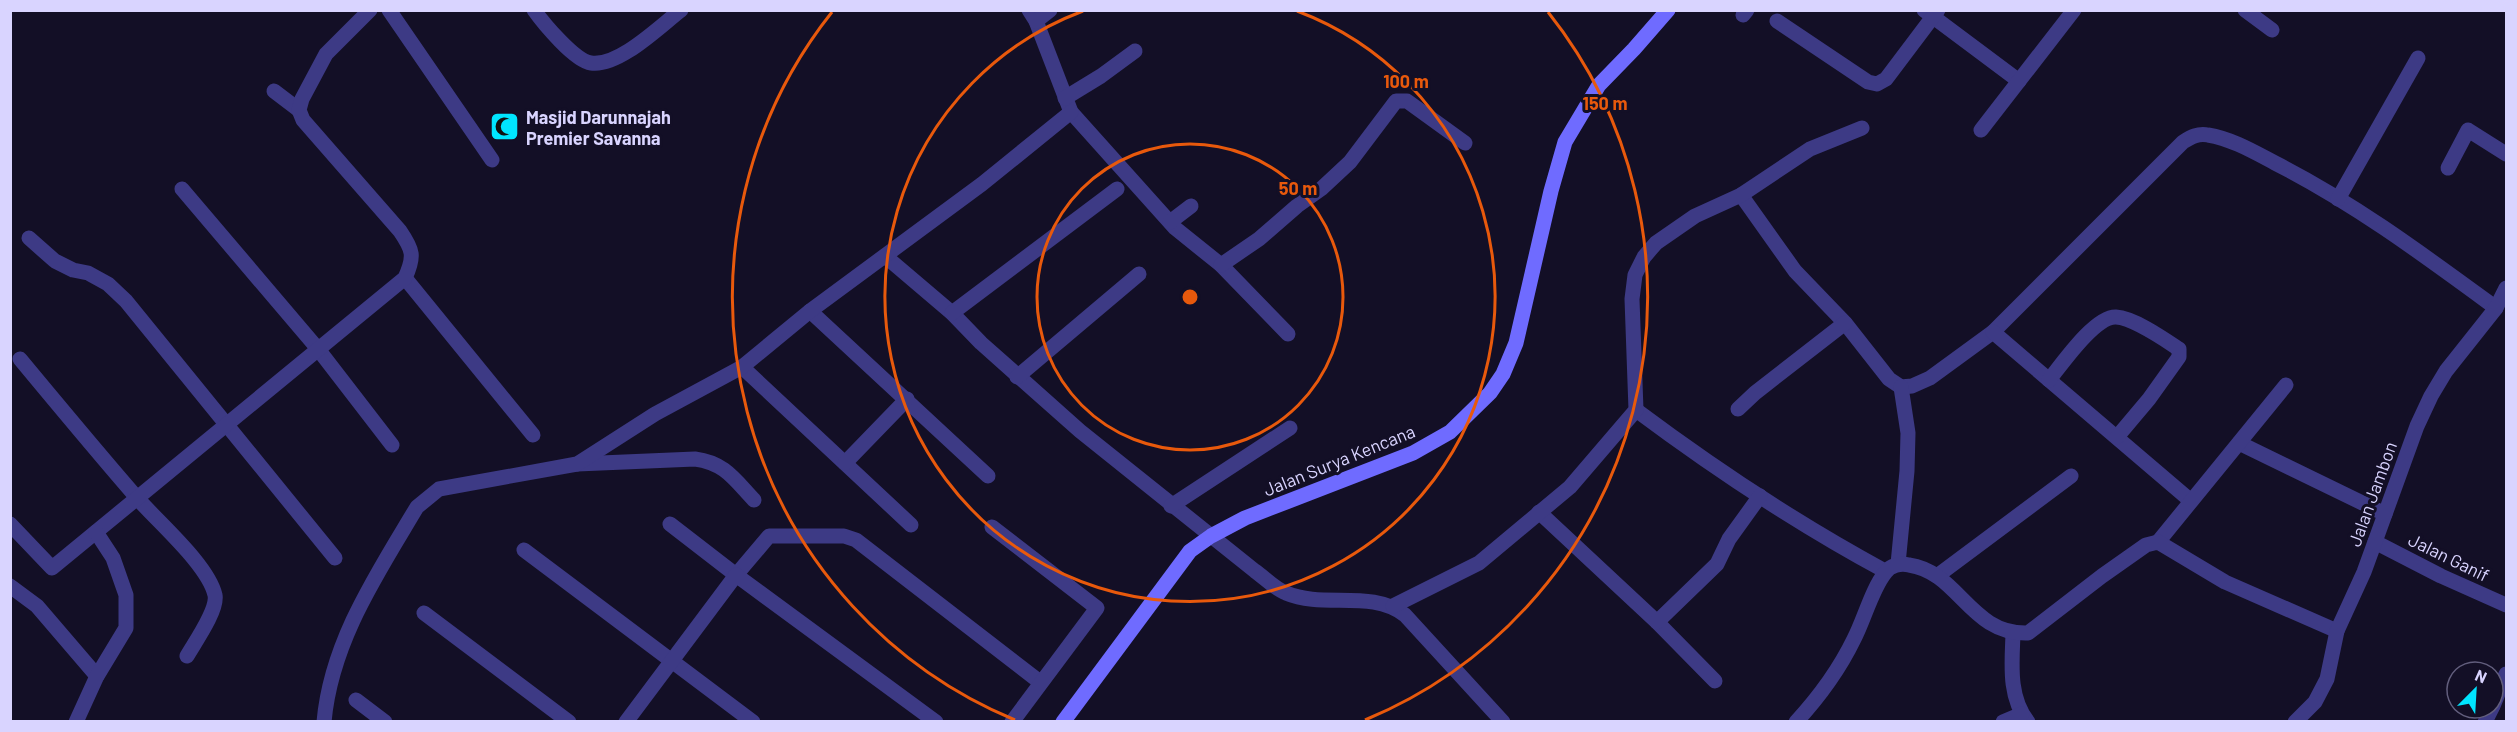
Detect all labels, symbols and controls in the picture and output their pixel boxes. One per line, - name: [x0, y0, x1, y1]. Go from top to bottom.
- text: 100 m: [1383, 70, 1429, 92]
- text: 150 m: [1583, 92, 1627, 114]
- place label: Masjid Darunnajah Premier Savanna: [526, 106, 671, 149]
- mosque icon: Masjid Darunnajah Premier Savanna: [489, 111, 521, 143]
- text: 50 m: [1279, 177, 1317, 199]
- centre of rings: [1180, 287, 1200, 307]
- street label: Jalan Surya Kencana: [1260, 420, 1418, 500]
- street label: Jalan Jambon: [2343, 439, 2401, 549]
- street label: Jalan Ganif: [2405, 528, 2493, 586]
- north arrow: [2445, 660, 2505, 720]
- text: N: [2473, 665, 2490, 687]

